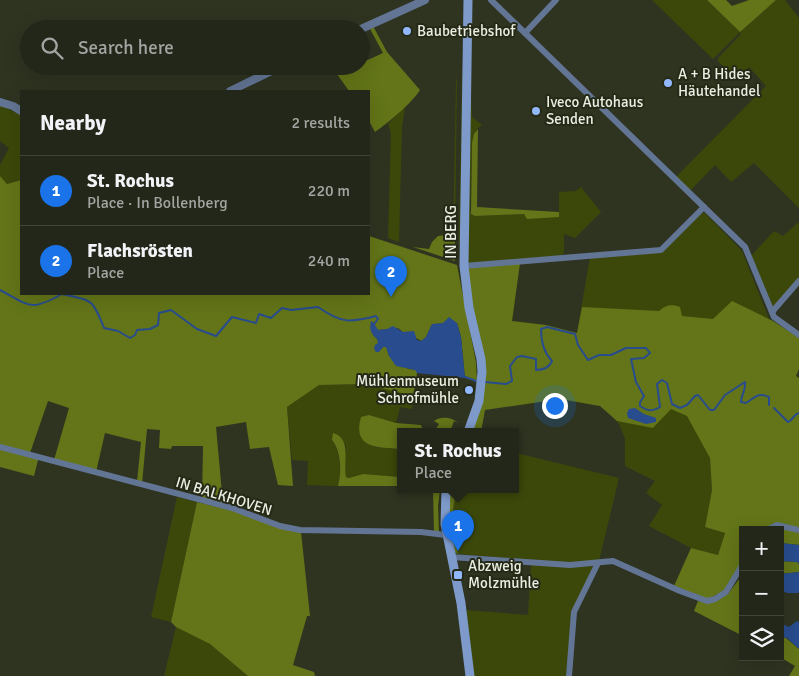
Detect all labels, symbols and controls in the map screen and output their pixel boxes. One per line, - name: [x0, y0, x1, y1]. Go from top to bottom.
- search box: [20, 20, 370, 75]
- place label: Baubetriebshof: [417, 22, 516, 40]
- marker: Baubetriebshof: [401, 25, 413, 37]
- icon: search: [38, 34, 66, 62]
- text: Search here: [78, 36, 174, 60]
- place label: A + B Hides Häutehandel: [678, 65, 760, 100]
- marker: A + B Hides Häutehandel: [662, 77, 674, 89]
- place label: Iveco Autohaus Senden: [546, 93, 644, 128]
- marker: Iveco Autohaus Senden: [530, 105, 542, 117]
- text: Nearby: [40, 110, 106, 136]
- text: 2 results: [291, 113, 350, 133]
- text: St. Rochus: [87, 169, 174, 193]
- text: 1: [52, 181, 60, 201]
- text: 220 m: [308, 181, 350, 201]
- text: Place · In Bollenberg: [87, 193, 228, 213]
- street label: IN BERG: [442, 205, 460, 259]
- text: Flachsrösten: [87, 239, 193, 263]
- text: 2: [52, 251, 60, 271]
- text: 240 m: [308, 251, 350, 271]
- pin: 2: [375, 256, 407, 297]
- text: Place: [87, 263, 124, 283]
- place label: Mühlenmuseum Schrofmühle: [356, 372, 459, 407]
- marker: Mühlenmuseum Schrofmühle: [463, 384, 475, 396]
- your location: [542, 393, 568, 419]
- popup: [397, 428, 519, 493]
- text: St. Rochus: [415, 439, 501, 463]
- text: Place: [415, 463, 452, 483]
- street label: IN BALKHOVEN: [174, 473, 274, 519]
- pin: 1: [442, 510, 474, 551]
- map controls: [739, 526, 784, 661]
- button: +: [739, 526, 784, 571]
- place label: Abzweig Molzmühle: [468, 557, 539, 592]
- marker: Abzweig Molzmühle: [452, 569, 464, 581]
- button: −: [739, 571, 784, 616]
- button: layers: [739, 616, 784, 661]

